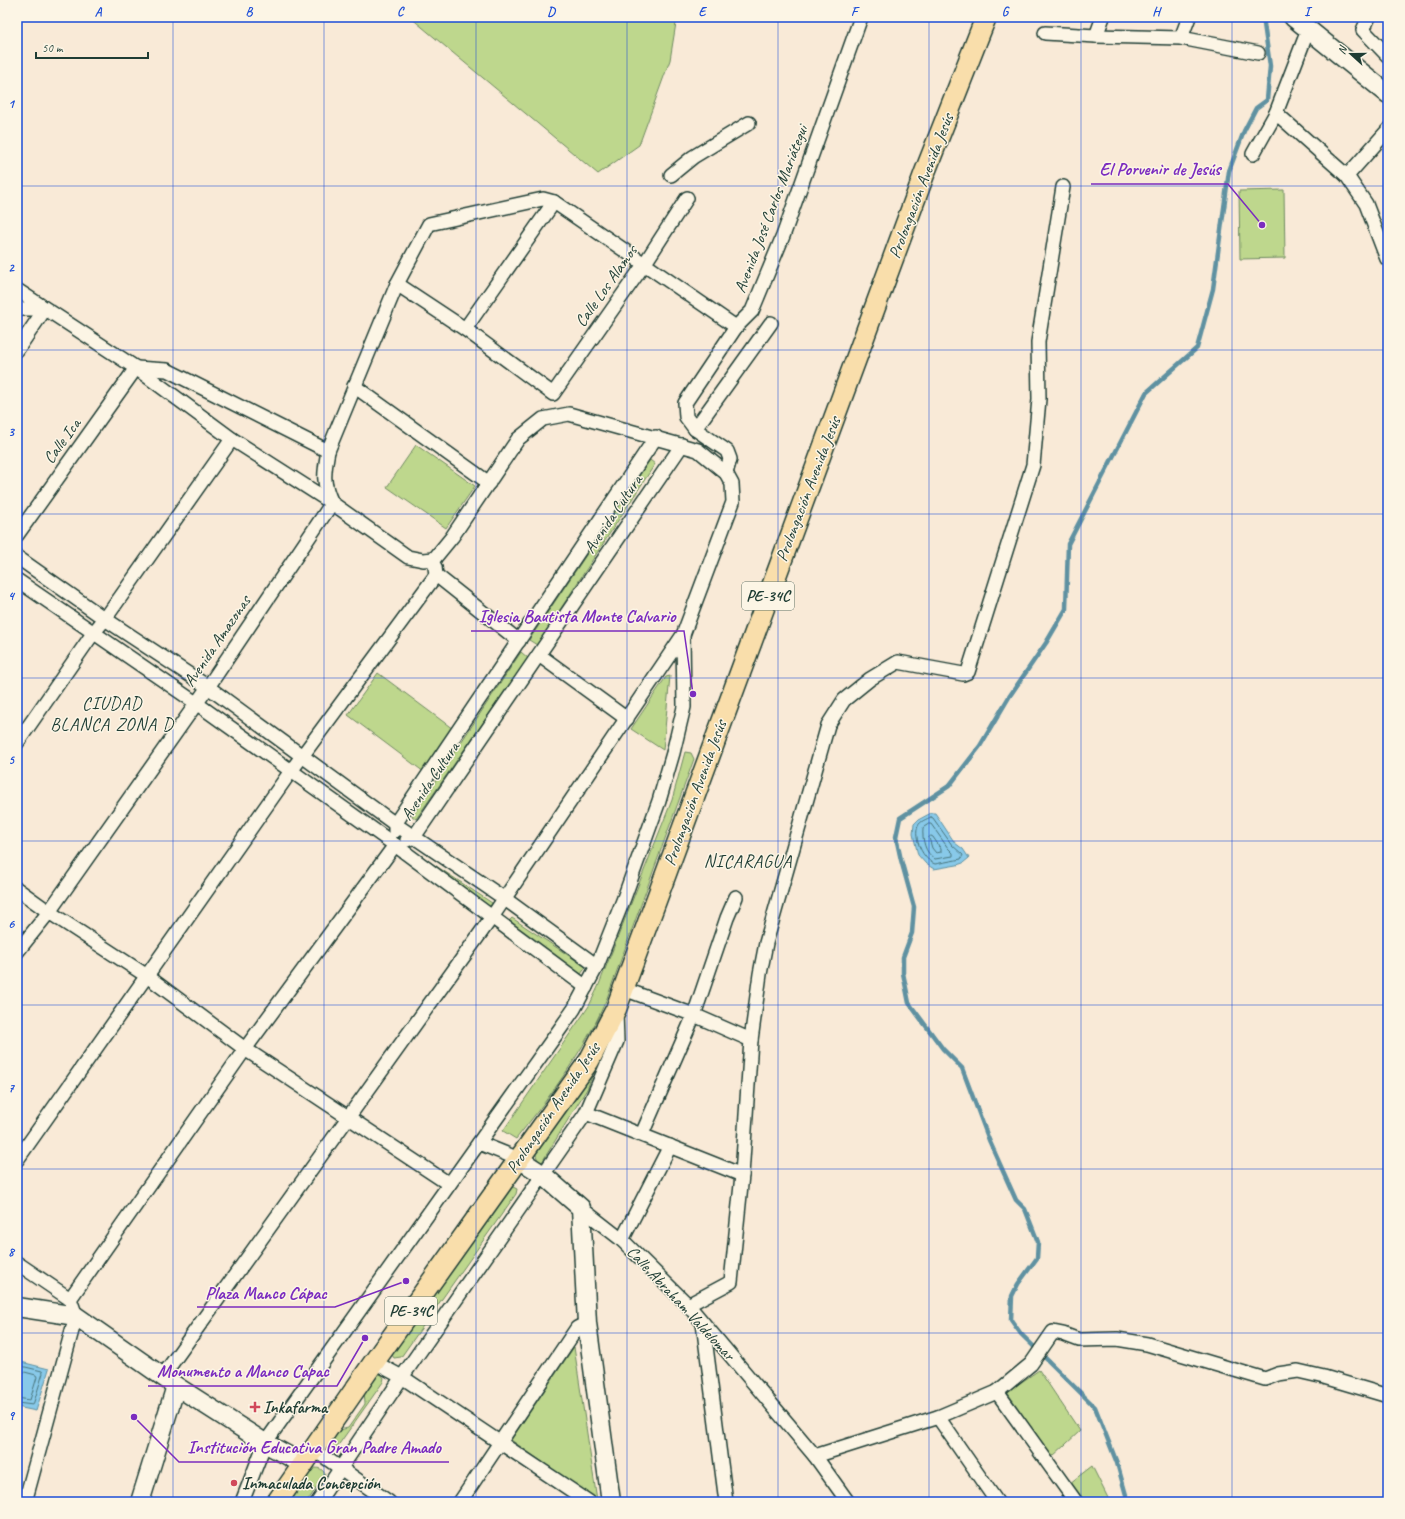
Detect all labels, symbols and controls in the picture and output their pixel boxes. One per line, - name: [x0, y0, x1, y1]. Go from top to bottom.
- text: A: [95, 4, 103, 20]
- text: B: [246, 4, 254, 20]
- text: C: [397, 4, 405, 20]
- text: D: [547, 4, 556, 20]
- text: E: [699, 4, 708, 20]
- text: F: [851, 4, 860, 20]
- text: G: [1002, 4, 1010, 20]
- text: H: [1152, 4, 1162, 20]
- text: I: [1304, 4, 1313, 20]
- scale bar: [36, 34, 148, 60]
- north arrow: [1331, 34, 1371, 74]
- text: 50 m: [42, 40, 64, 56]
- text: N: [1334, 43, 1350, 56]
- text: 1: [8, 96, 16, 112]
- street label: Prolongación Avenida Jesús: [884, 109, 959, 261]
- street label: Avenida José Carlos Mariátegui: [729, 120, 814, 296]
- callout: El Porvenir de Jesús: [1091, 154, 1228, 184]
- text: El Porvenir de Jesús: [1099, 158, 1222, 180]
- street label: Calle Los Alamos: [570, 239, 643, 331]
- text: 2: [8, 260, 15, 276]
- street label: Prolongación Avenida Jesús: [771, 412, 846, 564]
- street label: Calle Ica: [39, 413, 87, 468]
- text: 3: [8, 424, 15, 440]
- street label: Avenida Cultura: [579, 469, 648, 557]
- road number: PE-34C: [742, 582, 794, 610]
- text: 4: [8, 588, 16, 604]
- street label: Avenida Amazonas: [179, 590, 256, 691]
- callout: Iglesia Bautista Monte Calvario: [471, 601, 684, 631]
- text: Iglesia Bautista Monte Calvario: [478, 605, 677, 627]
- district label: CIUDAD BLANCA ZONA D: [50, 692, 174, 735]
- street label: Prolongación Avenida Jesús: [659, 715, 732, 869]
- street label: Avenida Cultura: [396, 736, 465, 824]
- text: 5: [8, 752, 15, 768]
- district label: NICARAGUA: [704, 850, 792, 872]
- text: 6: [8, 916, 15, 932]
- street label: Prolongación Avenida Jesús: [501, 1037, 606, 1177]
- text: 7: [8, 1080, 15, 1096]
- street label: Calle Abraham Valdelomar: [622, 1241, 741, 1366]
- text: 8: [8, 1244, 16, 1260]
- callout: Plaza Manco Cápac: [197, 1277, 335, 1307]
- text: Plaza Manco Cápac: [205, 1282, 328, 1304]
- road number: PE-34C: [385, 1297, 437, 1325]
- callout: Monumento a Manco Capac: [148, 1356, 337, 1386]
- text: Monumento a Manco Capac: [157, 1360, 330, 1382]
- place label: Inkafarma: [263, 1397, 329, 1418]
- marker: Inkafarma: [250, 1402, 260, 1412]
- text: 9: [8, 1408, 15, 1424]
- callout: Institución Educativa Gran Padre Amado: [179, 1432, 449, 1462]
- text: Institución Educativa Gran Padre Amado: [187, 1436, 442, 1458]
- place label: Inmaculada Concepción: [242, 1473, 381, 1494]
- marker: Inmaculada Concepción: [229, 1478, 239, 1488]

